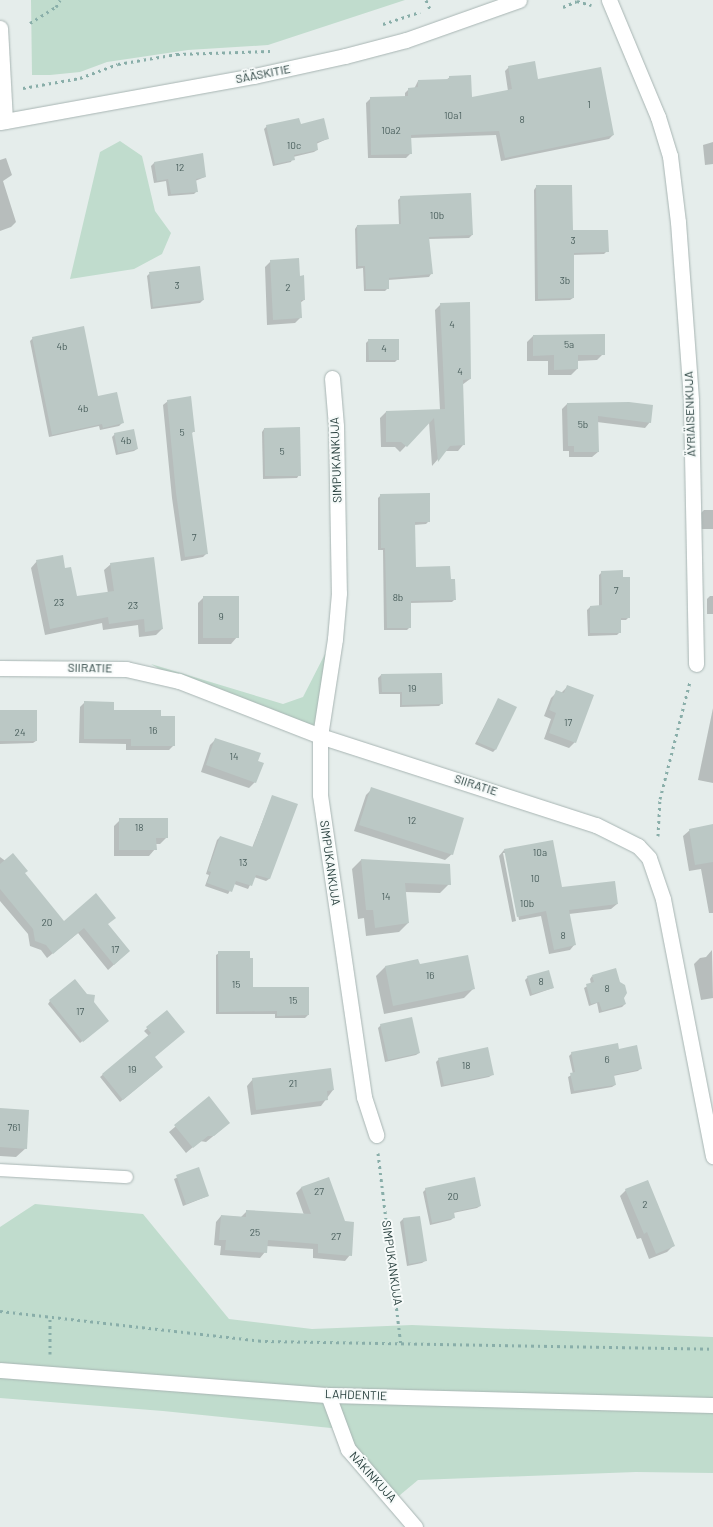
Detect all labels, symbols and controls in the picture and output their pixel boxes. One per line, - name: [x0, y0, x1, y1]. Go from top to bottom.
- street label: SÄÄSKITIE: [234, 62, 292, 86]
- house number: 1: [587, 99, 591, 111]
- house number: 10a1: [444, 110, 462, 122]
- house number: 8: [519, 114, 525, 126]
- house number: 10a2: [381, 125, 401, 137]
- house number: 10c: [287, 140, 301, 152]
- house number: 12: [176, 162, 184, 174]
- house number: 10b: [430, 210, 444, 222]
- house number: 3: [570, 235, 576, 247]
- house number: 3b: [560, 275, 570, 287]
- house number: 3: [174, 280, 180, 292]
- house number: 2: [285, 282, 291, 294]
- house number: 4: [449, 319, 455, 331]
- house number: 5a: [564, 339, 574, 351]
- house number: 4b: [57, 341, 67, 353]
- house number: 4: [381, 343, 387, 355]
- house number: 4: [457, 366, 463, 378]
- street label: ÄYRIÄISENKUJA: [681, 371, 699, 457]
- house number: 4b: [78, 403, 88, 415]
- street label: SIMPUKANKUJA: [327, 417, 345, 503]
- house number: 5b: [578, 419, 588, 431]
- house number: 5: [179, 427, 185, 439]
- house number: 4b: [121, 435, 131, 447]
- house number: 5: [279, 446, 285, 458]
- house number: 7: [192, 532, 196, 544]
- house number: 7: [614, 585, 618, 597]
- house number: 8b: [393, 592, 403, 604]
- house number: 23: [54, 597, 64, 609]
- house number: 23: [128, 600, 138, 612]
- house number: 9: [218, 611, 224, 623]
- street label: SIIRATIE: [68, 660, 112, 676]
- house number: 19: [408, 683, 416, 695]
- house number: 17: [564, 717, 572, 729]
- house number: 16: [149, 725, 157, 737]
- house number: 24: [15, 727, 25, 739]
- house number: 14: [229, 751, 239, 763]
- street label: SIIRATIE: [453, 771, 499, 799]
- house number: 12: [408, 815, 416, 827]
- street label: SIMPUKANKUJA: [317, 819, 343, 907]
- house number: 18: [135, 822, 143, 834]
- house number: 10a: [533, 847, 547, 859]
- house number: 13: [239, 857, 247, 869]
- house number: 10: [530, 873, 540, 885]
- house number: 14: [381, 891, 391, 903]
- house number: 10b: [520, 898, 534, 910]
- house number: 20: [41, 917, 53, 929]
- house number: 8: [560, 930, 566, 942]
- house number: 17: [111, 944, 119, 956]
- house number: 16: [426, 970, 434, 982]
- house number: 8: [538, 976, 544, 988]
- house number: 15: [232, 979, 240, 991]
- house number: 8: [604, 983, 610, 995]
- house number: 15: [289, 995, 297, 1007]
- house number: 17: [76, 1006, 84, 1018]
- house number: 6: [604, 1054, 610, 1066]
- house number: 18: [462, 1060, 470, 1072]
- house number: 19: [128, 1064, 136, 1076]
- house number: 21: [289, 1078, 297, 1090]
- house number: 761: [7, 1122, 21, 1134]
- house number: 27: [314, 1186, 324, 1198]
- house number: 20: [447, 1191, 459, 1203]
- house number: 2: [642, 1199, 648, 1211]
- street label: SIMPUKANKUJA: [379, 1219, 405, 1307]
- house number: 25: [250, 1227, 260, 1239]
- house number: 27: [331, 1231, 341, 1243]
- street label: LAHDENTIE: [325, 1387, 387, 1403]
- street label: NÄKINKUJA: [347, 1449, 399, 1505]

